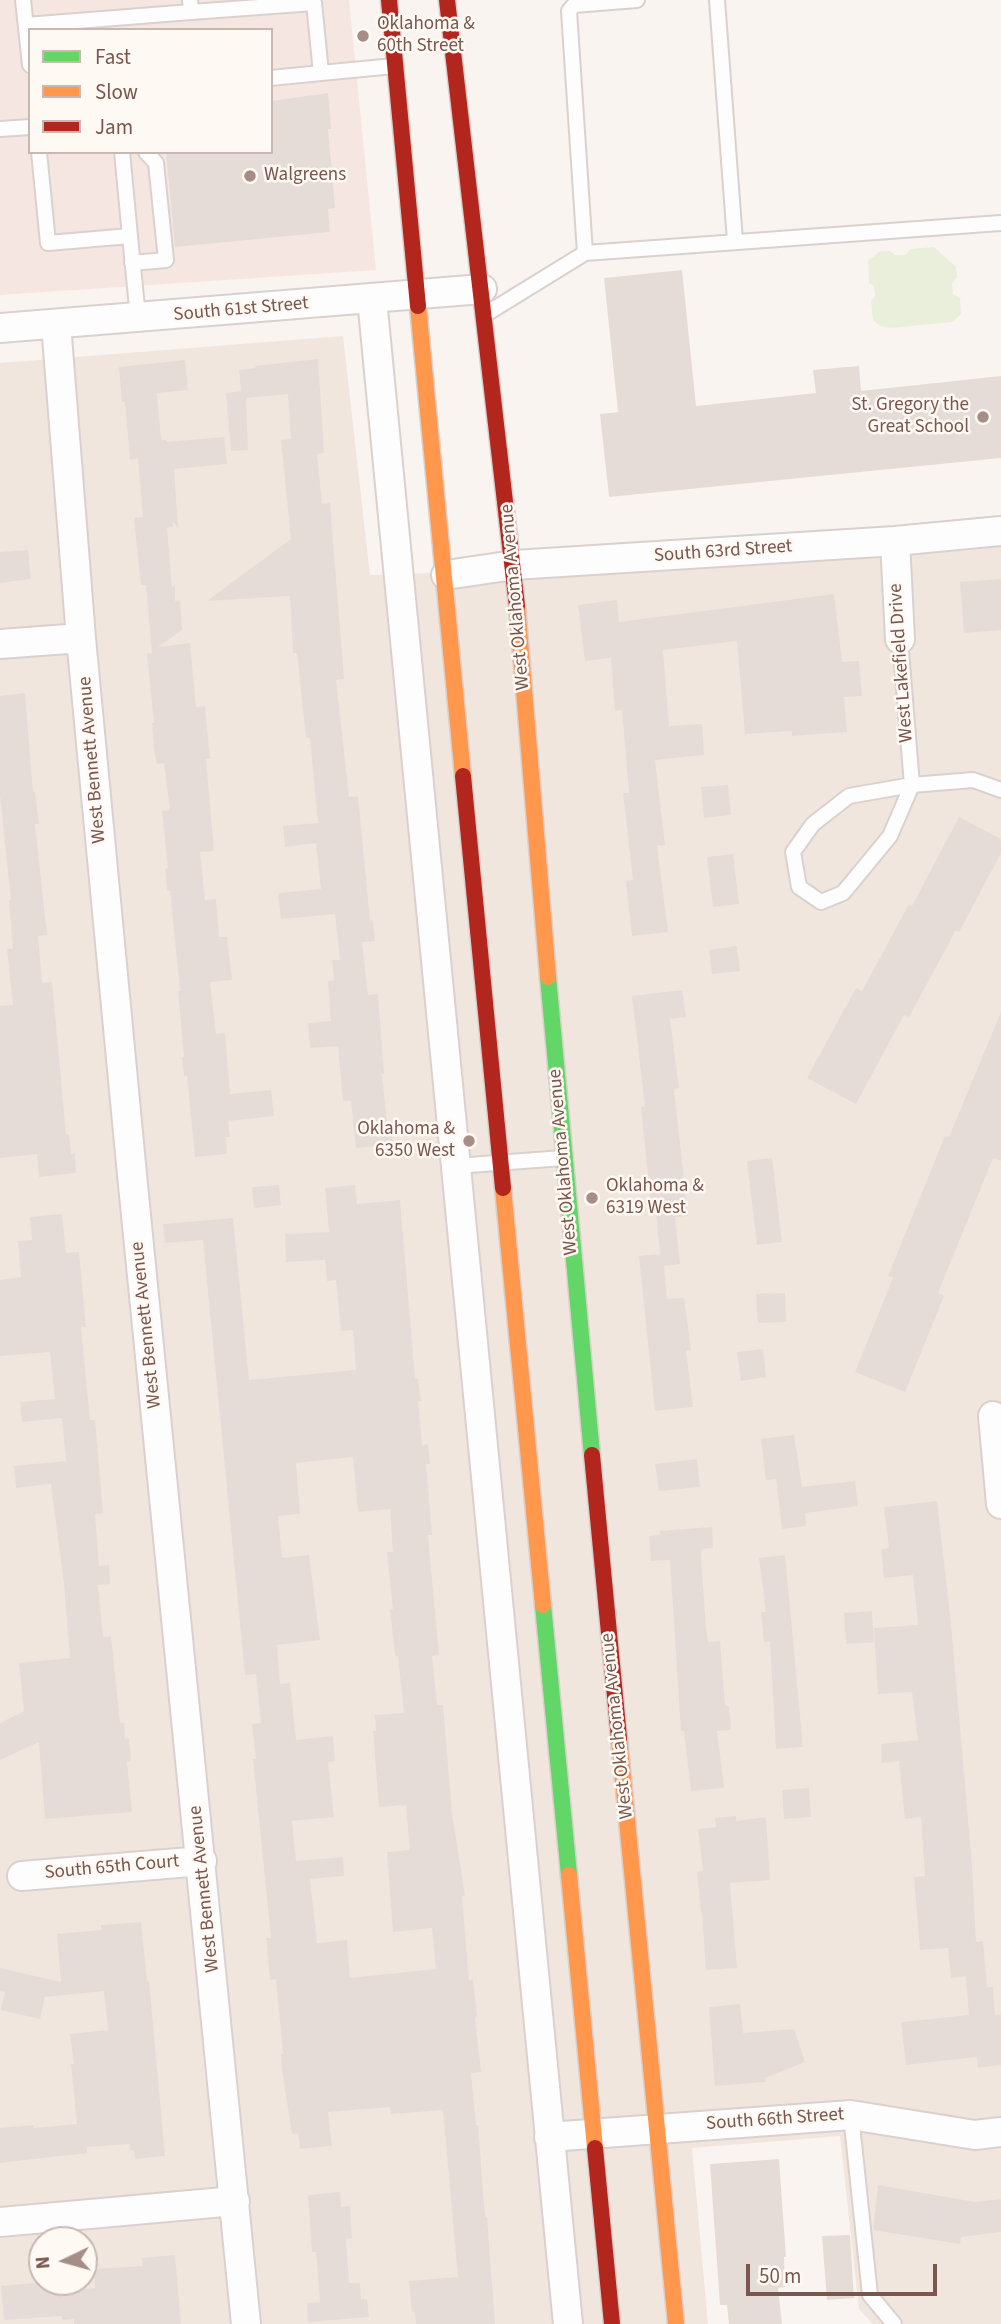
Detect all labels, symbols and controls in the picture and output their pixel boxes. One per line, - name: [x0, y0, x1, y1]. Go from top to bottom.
- place label: Oklahoma & 60th Street: [377, 14, 475, 58]
- legend: [28, 28, 273, 154]
- marker: Oklahoma & 60th Street: [355, 28, 371, 44]
- text: Fast: [95, 42, 131, 72]
- text: Slow: [95, 77, 138, 107]
- text: Jam: [95, 112, 133, 142]
- place label: Walgreens: [264, 165, 346, 187]
- marker: Walgreens: [242, 168, 258, 184]
- street label: South 61st Street: [172, 293, 310, 327]
- place label: St. Gregory the Great School: [851, 395, 969, 439]
- marker: St. Gregory the Great School: [975, 409, 991, 425]
- street label: West Oklahoma Avenue: [496, 503, 536, 691]
- street label: South 63rd Street: [653, 536, 793, 568]
- street label: West Lakefield Drive: [885, 583, 919, 743]
- street label: West Bennett Avenue: [74, 676, 112, 844]
- street label: West Oklahoma Avenue: [544, 1068, 584, 1256]
- place label: Oklahoma & 6350 West: [357, 1119, 455, 1163]
- marker: Oklahoma & 6350 West: [461, 1133, 477, 1149]
- place label: Oklahoma & 6319 West: [606, 1176, 704, 1220]
- marker: Oklahoma & 6319 West: [584, 1190, 600, 1206]
- street label: West Bennett Avenue: [127, 1240, 167, 1410]
- street label: West Oklahoma Avenue: [597, 1632, 639, 1820]
- street label: West Bennett Avenue: [185, 1804, 225, 1974]
- street label: South 65th Court: [44, 1851, 180, 1885]
- street label: South 66th Street: [705, 2104, 845, 2136]
- north arrow: [28, 2226, 98, 2296]
- scale bar: [749, 2250, 940, 2294]
- text: N: [30, 2255, 58, 2270]
- text: 50 m: [759, 2261, 801, 2291]

